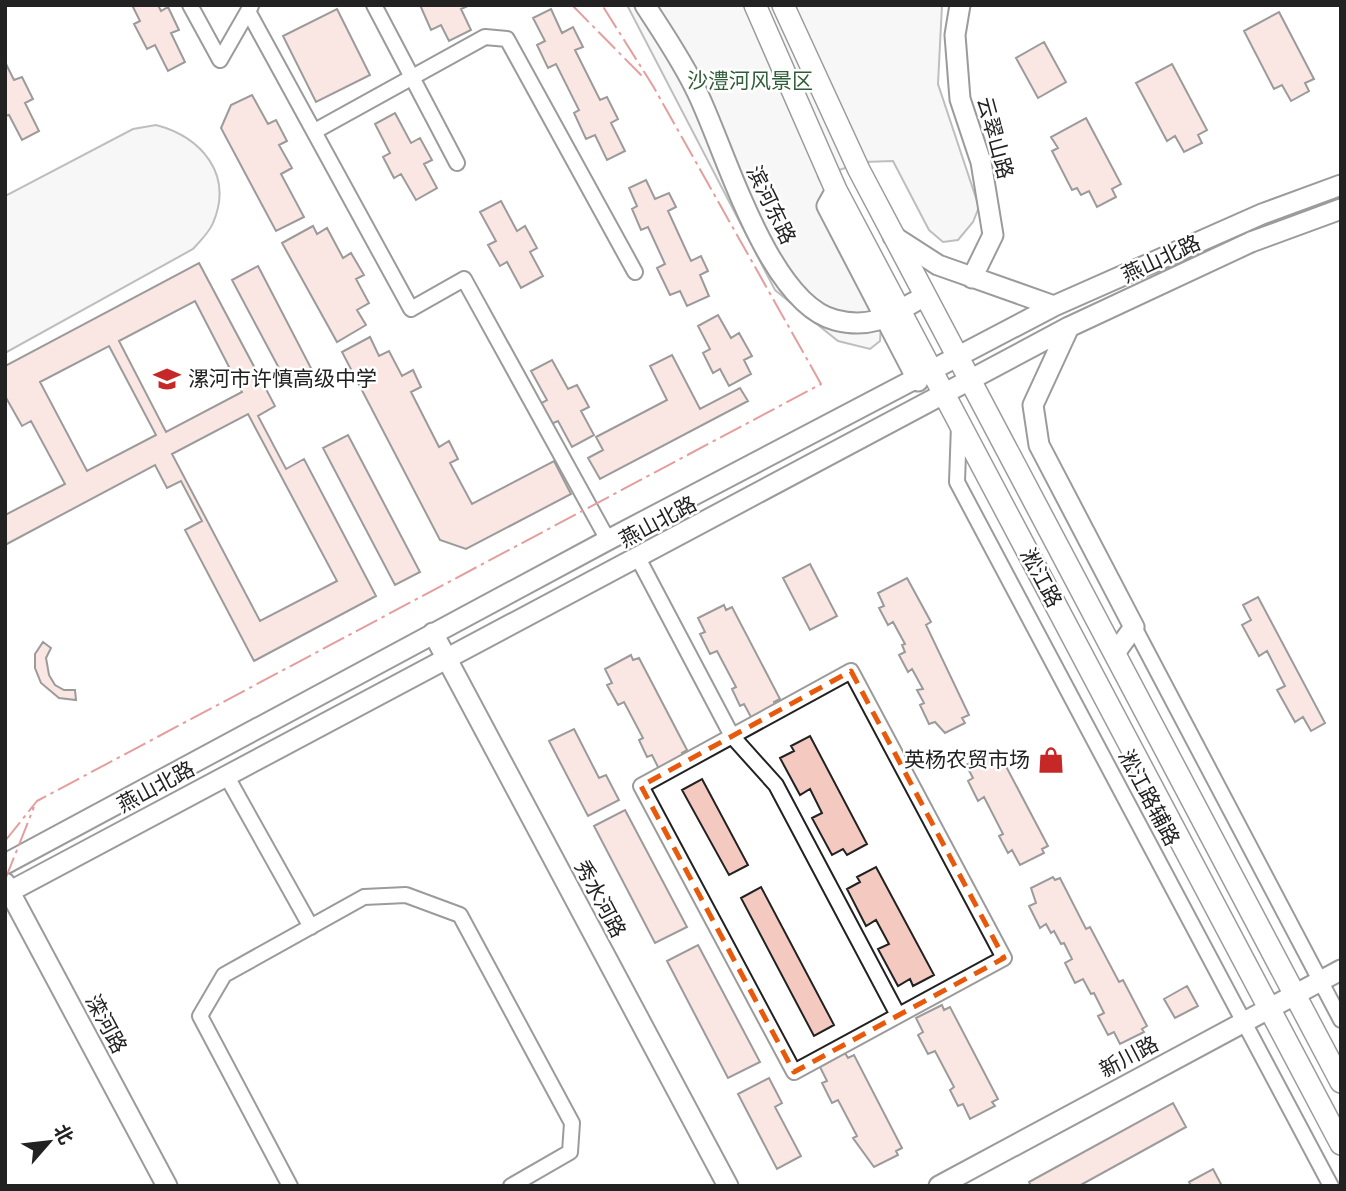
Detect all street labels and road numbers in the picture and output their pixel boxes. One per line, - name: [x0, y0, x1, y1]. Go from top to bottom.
- street label: 云翠山路: [972, 94, 1020, 182]
- street label: 滨河东路: [741, 161, 803, 248]
- street label: 燕山北路: [1117, 228, 1205, 289]
- street label: 燕山北路: [614, 489, 701, 553]
- street label: 淞江路: [1015, 543, 1069, 612]
- street label: 淞江路辅路: [1113, 745, 1187, 850]
- street label: 燕山北路: [112, 754, 199, 818]
- street label: 秀水河路: [569, 855, 633, 942]
- street label: 滦河路: [80, 989, 134, 1058]
- street label: 新川路: [1094, 1029, 1163, 1083]

